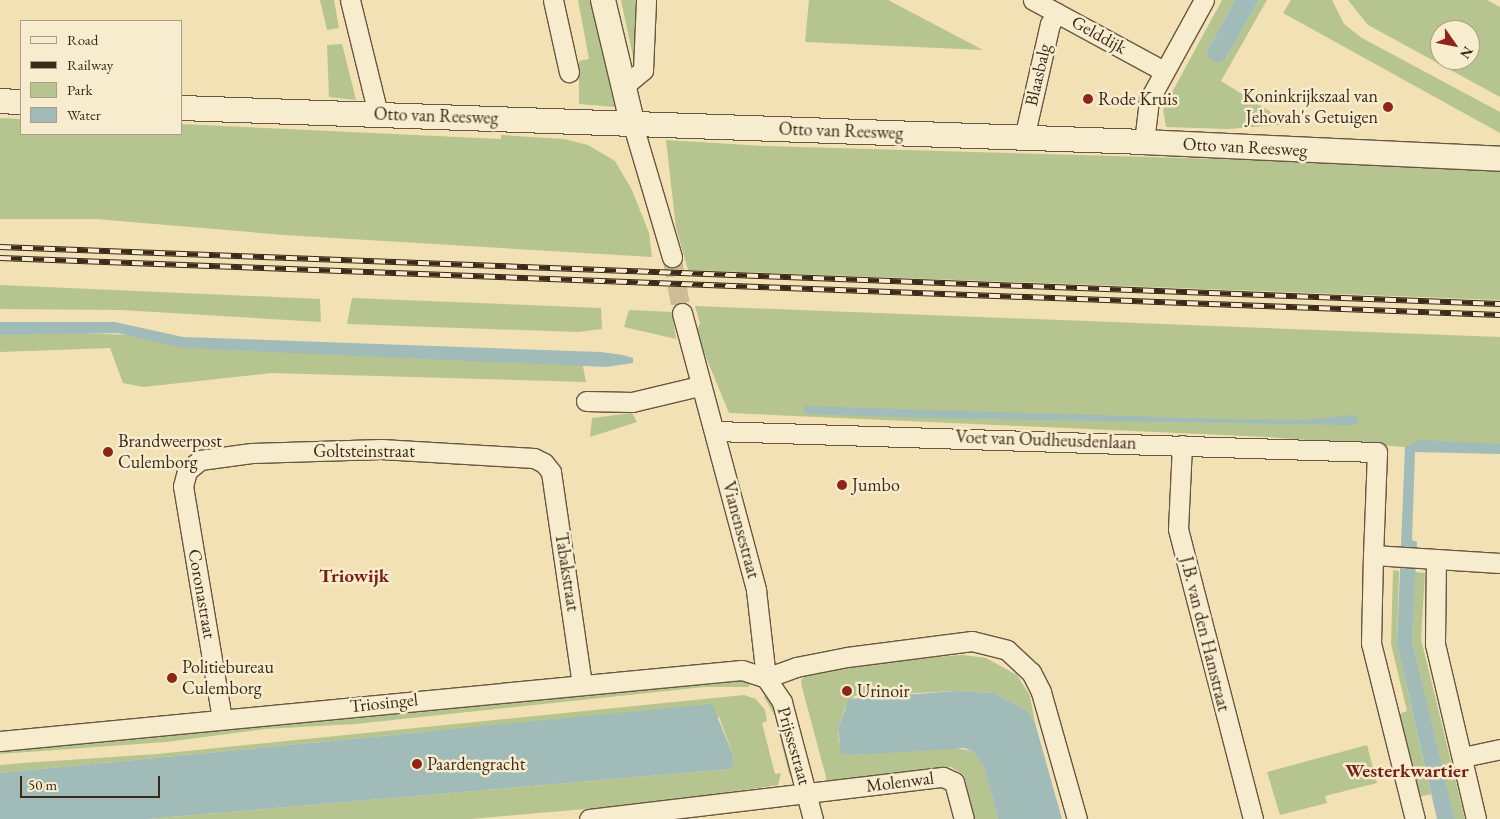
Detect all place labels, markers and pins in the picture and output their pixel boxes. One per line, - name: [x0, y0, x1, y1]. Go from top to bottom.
- place label: Koninkrijkszaal van Jehovah's Getuigen: [1243, 86, 1378, 128]
- place label: Rode Kruis: [1098, 88, 1177, 110]
- marker: Rode Kruis: [1082, 93, 1094, 105]
- marker: Koninkrijkszaal van Jehovah's Getuigen: [1382, 101, 1394, 113]
- place label: Brandweerpost Culemborg: [118, 431, 222, 474]
- marker: Brandweerpost Culemborg: [102, 446, 114, 458]
- place label: Jumbo: [852, 474, 900, 496]
- marker: Jumbo: [836, 479, 848, 491]
- place label: Politiebureau Culemborg: [182, 657, 274, 700]
- marker: Politiebureau Culemborg: [166, 672, 178, 684]
- place label: Urinoir: [857, 680, 910, 702]
- marker: Urinoir: [841, 685, 853, 697]
- place label: Paardengracht: [427, 753, 525, 775]
- marker: Paardengracht: [411, 758, 423, 770]

